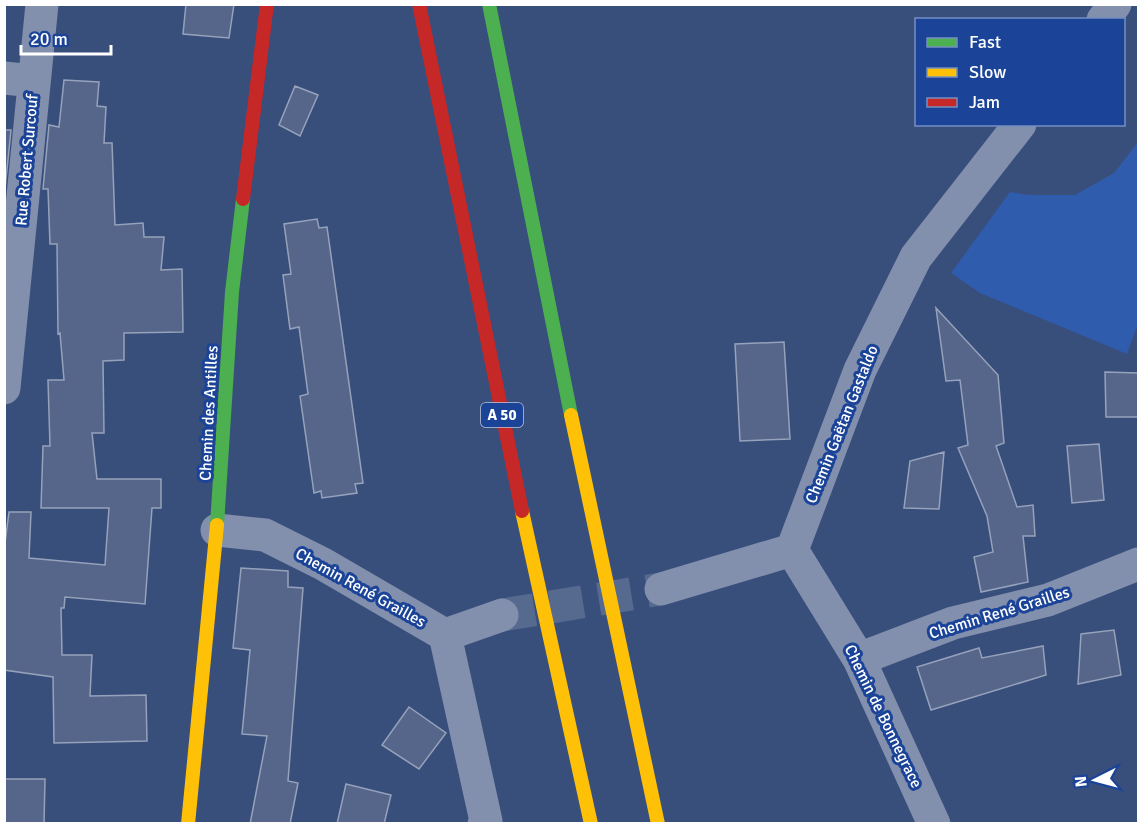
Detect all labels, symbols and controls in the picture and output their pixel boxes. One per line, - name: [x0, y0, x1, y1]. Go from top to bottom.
- scale bar: [21, 18, 111, 56]
- legend: [915, 18, 1125, 126]
- text: 20 m: [30, 28, 68, 50]
- text: Fast: [969, 31, 1001, 53]
- text: Slow: [969, 61, 1006, 83]
- text: Jam: [969, 91, 1000, 113]
- street label: Rue Robert Surcouf: [11, 93, 43, 227]
- street label: Chemin Gaëtan Gastaldo: [801, 342, 883, 506]
- street label: Chemin des Antilles: [195, 345, 223, 481]
- road number: A 50: [481, 403, 523, 427]
- street label: Chemin René Grailles: [292, 544, 429, 632]
- street label: Chemin René Grailles: [927, 582, 1072, 644]
- street label: Chemin de Bonnegrace: [840, 642, 926, 791]
- north arrow: [1065, 750, 1125, 810]
- text: N: [1071, 775, 1092, 788]

